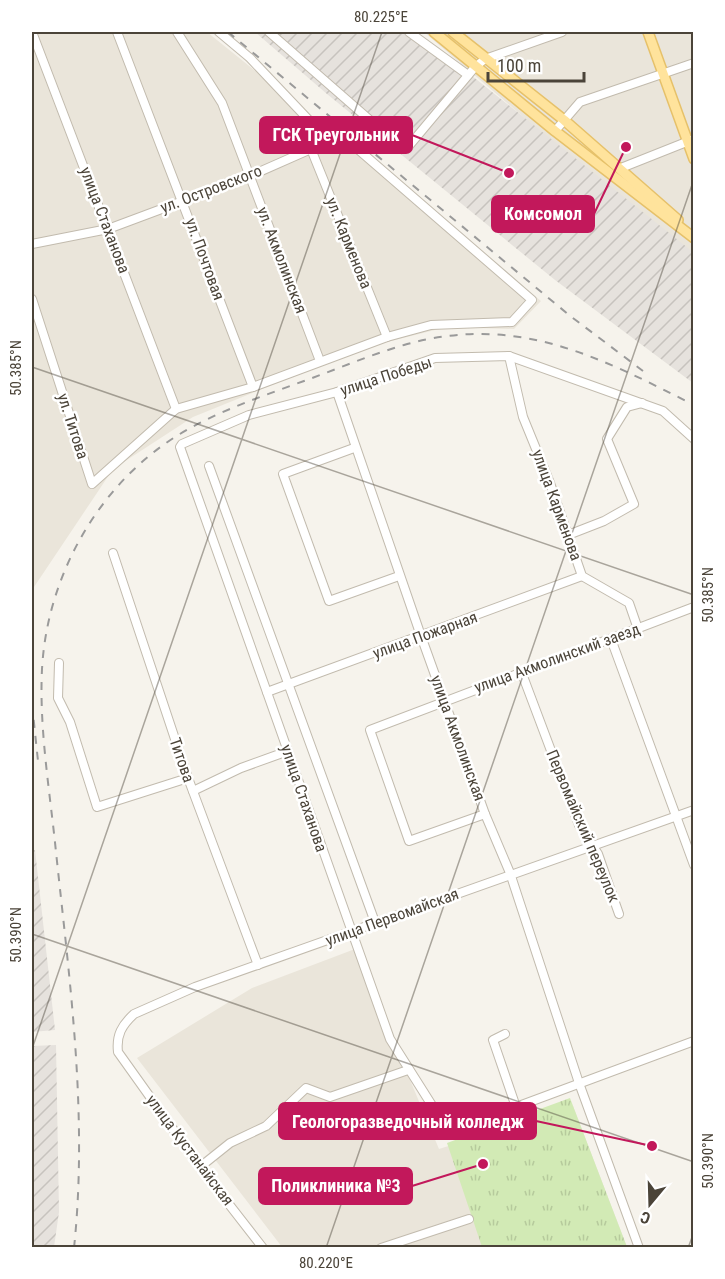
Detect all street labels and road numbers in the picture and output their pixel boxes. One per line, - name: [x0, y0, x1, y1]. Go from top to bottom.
- street label: ул. Островского: [158, 161, 264, 217]
- street label: улица Стаханова: [76, 164, 134, 276]
- street label: ул. Карменова: [322, 195, 376, 291]
- street label: ул. Акмолинская: [253, 204, 311, 316]
- street label: ул. Почтовая: [181, 215, 229, 303]
- street label: улица Победы: [338, 352, 434, 400]
- street label: ул. Титова: [53, 391, 93, 461]
- street label: улица Карменова: [528, 447, 586, 563]
- street label: улица Пожарная: [370, 607, 480, 663]
- street label: улица Акмолинский заезд: [471, 619, 643, 697]
- street label: улица Акмолинская: [426, 673, 490, 803]
- street label: Титова: [166, 735, 198, 785]
- street label: улица Стаханова: [277, 742, 331, 854]
- street label: Первомайский переулок: [542, 747, 624, 905]
- street label: улица Первомайская: [323, 884, 461, 950]
- street label: улица Кустанайская: [142, 1091, 238, 1209]

